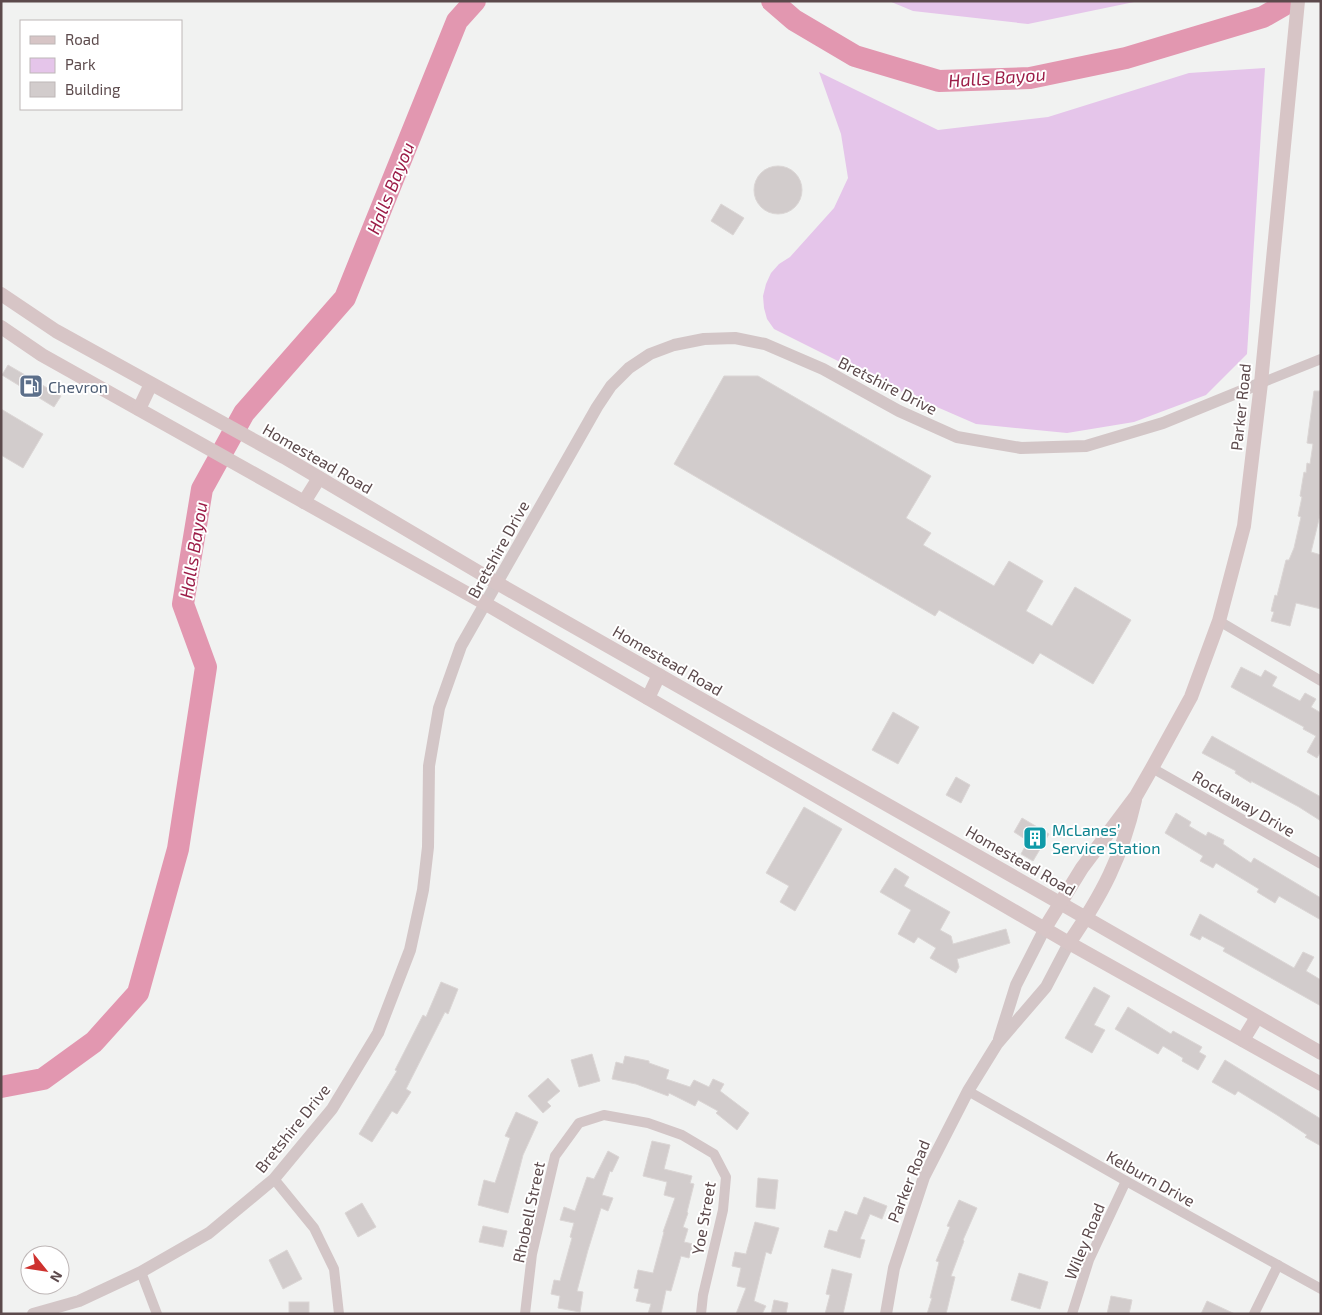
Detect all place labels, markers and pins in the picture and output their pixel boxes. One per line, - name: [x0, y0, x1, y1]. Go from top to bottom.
- fuel station icon: Chevron: [18, 373, 44, 399]
- place label: Chevron: [48, 377, 108, 396]
- place label: McLanes’ Service Station: [1052, 820, 1161, 857]
- building icon: McLanes’ Service Station: [1022, 825, 1048, 851]

